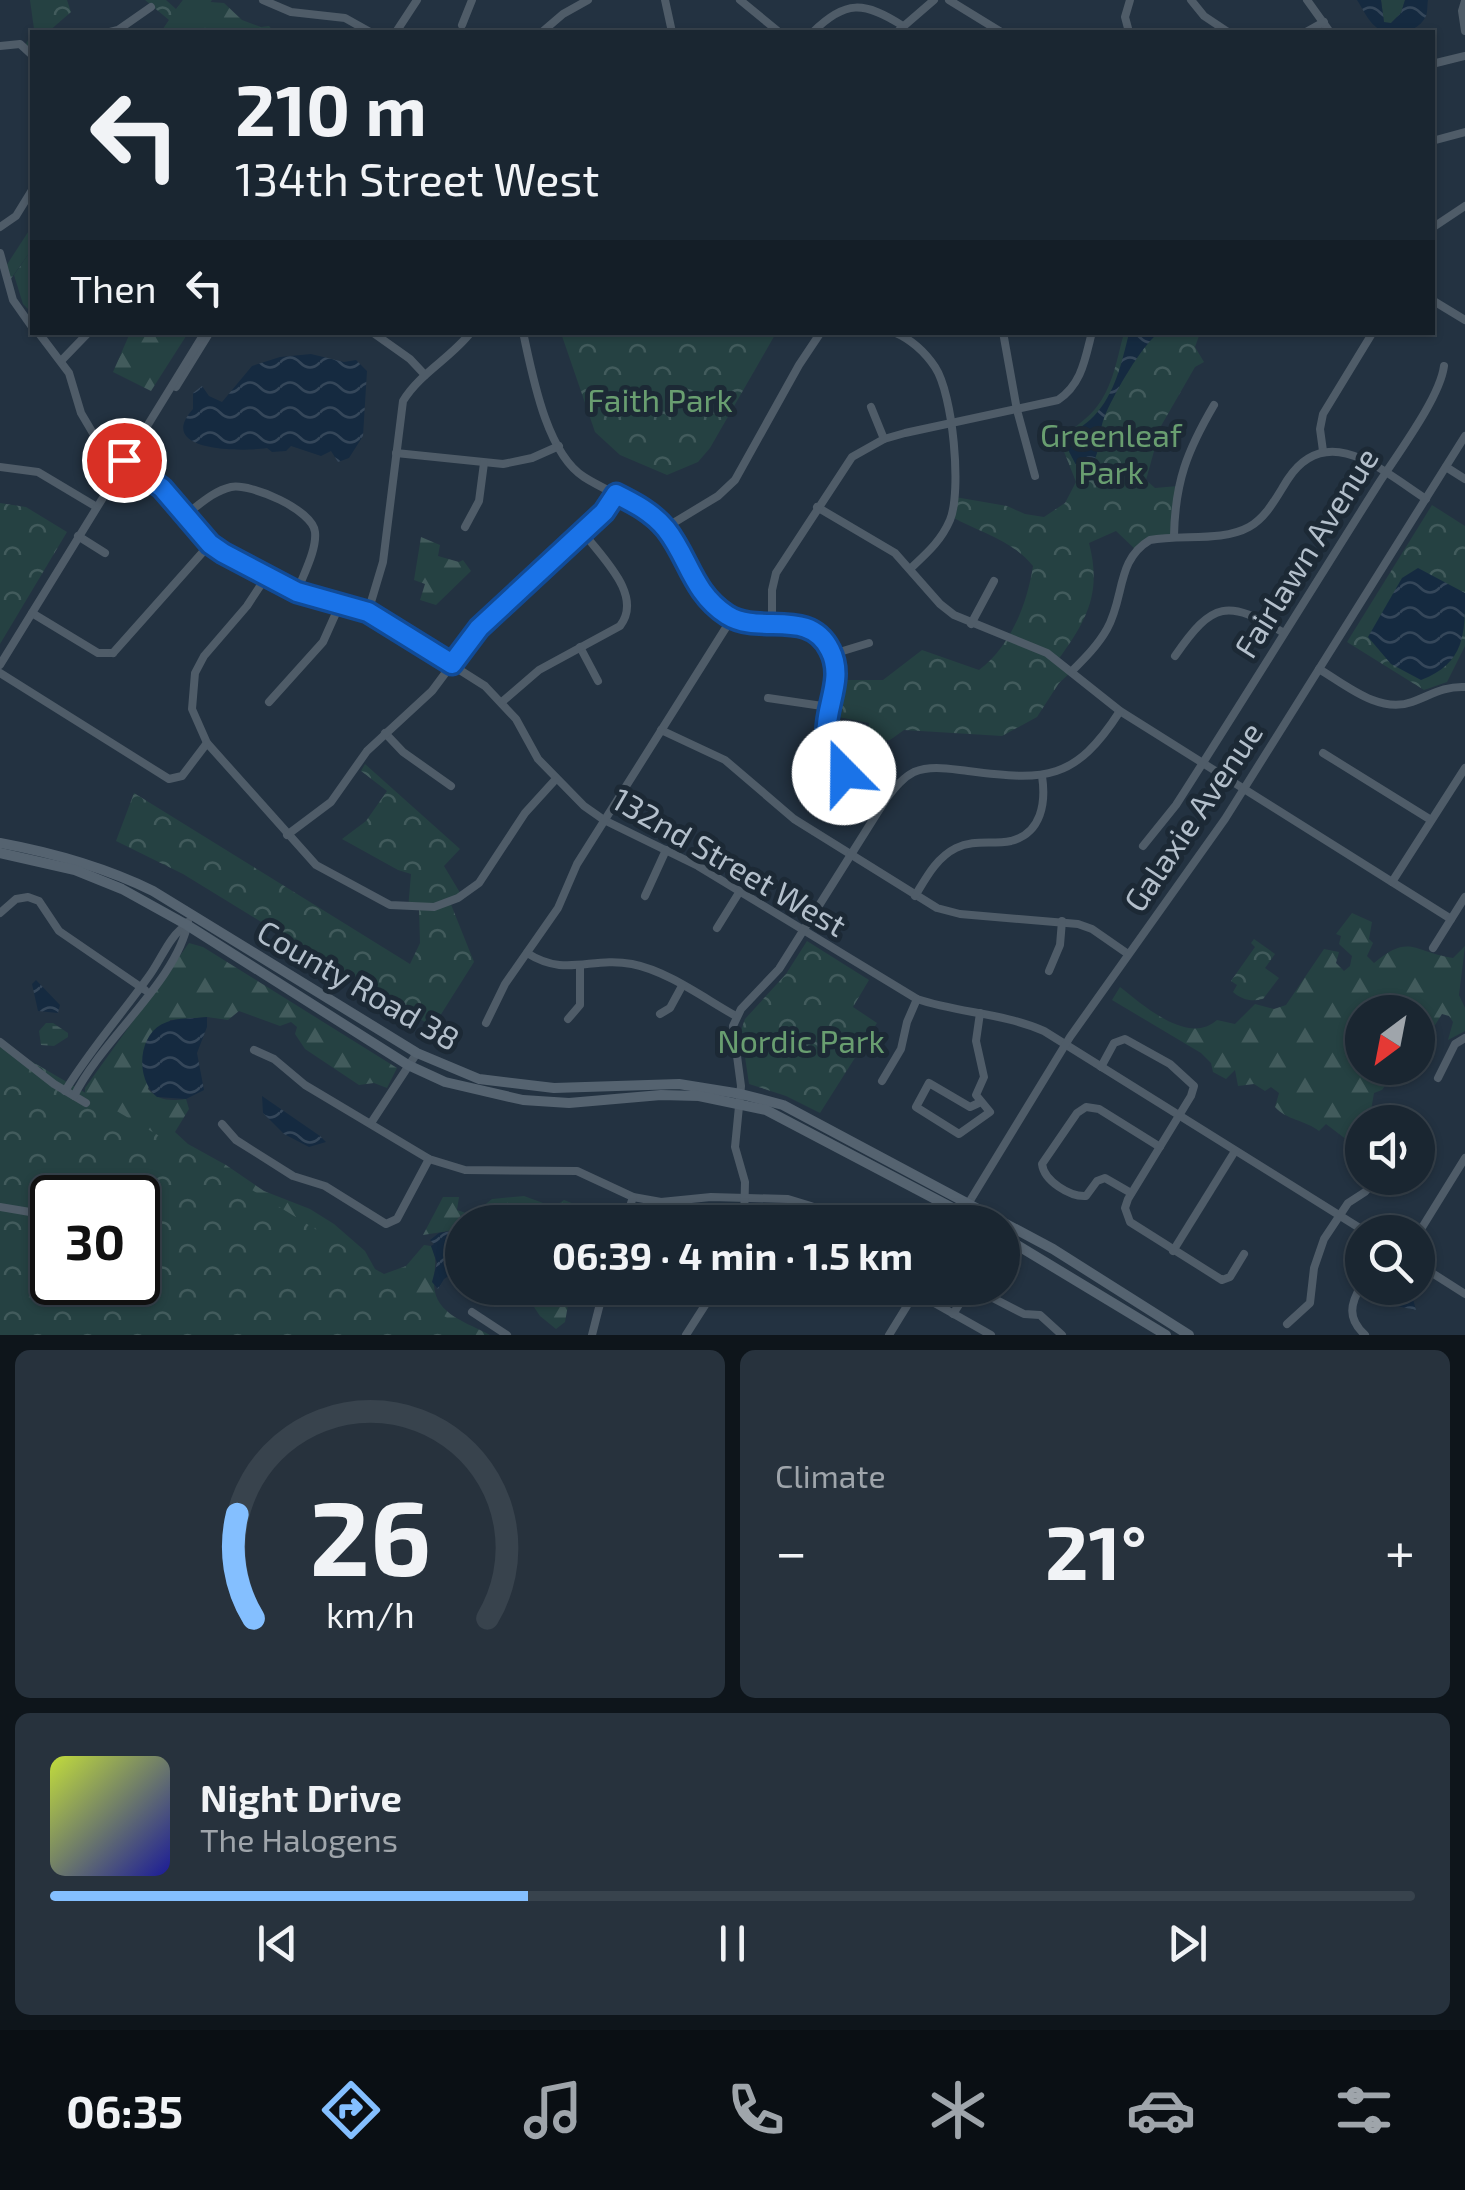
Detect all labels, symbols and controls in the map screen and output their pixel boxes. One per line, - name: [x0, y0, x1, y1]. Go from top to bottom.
- text: 210 m: [235, 66, 427, 150]
- icon: left: [70, 70, 200, 200]
- text: 134th Street West: [235, 151, 599, 205]
- icon: left: [177, 260, 232, 315]
- text: Then: [70, 265, 157, 311]
- park label: Faith Park: [587, 380, 733, 418]
- park label: Greenleaf Park: [1040, 415, 1183, 490]
- pin: [82, 418, 167, 503]
- icon: arrive: [97, 433, 152, 488]
- street label: Fairlawn Avenue: [1225, 440, 1385, 664]
- street label: Galaxie Avenue: [1115, 714, 1269, 918]
- position arrow: [792, 721, 896, 825]
- street label: 132nd Street West: [606, 779, 854, 943]
- street label: County Road 38: [251, 911, 467, 1057]
- north arrow: [1345, 995, 1435, 1085]
- map controls: [1345, 995, 1435, 1305]
- park label: Nordic Park: [717, 1021, 885, 1059]
- button: sound: [1345, 1105, 1435, 1195]
- speed limit sign: 30: [30, 1175, 160, 1305]
- button: search: [1345, 1215, 1435, 1305]
- text: 06:39 · 4 min · 1.5 km: [552, 1232, 913, 1278]
- text: Climate: [775, 1456, 886, 1494]
- text: 26: [309, 1472, 431, 1597]
- text: 21°: [1045, 1505, 1147, 1595]
- text: −: [775, 1517, 807, 1583]
- text: +: [1385, 1517, 1415, 1583]
- text: km/h: [326, 1592, 414, 1635]
- text: Night Drive: [200, 1774, 402, 1820]
- text: The Halogens: [200, 1820, 398, 1858]
- icon: previous: [250, 1916, 305, 1971]
- icon: pause: [705, 1916, 760, 1971]
- icon: next: [1160, 1916, 1215, 1971]
- icon: directions: [316, 2075, 386, 2145]
- icon: music: [518, 2075, 588, 2145]
- icon: phone: [721, 2075, 791, 2145]
- icon: climate: [923, 2075, 993, 2145]
- icon: car: [1126, 2075, 1196, 2145]
- icon: filters: [1329, 2075, 1399, 2145]
- text: 06:35: [66, 2083, 183, 2137]

